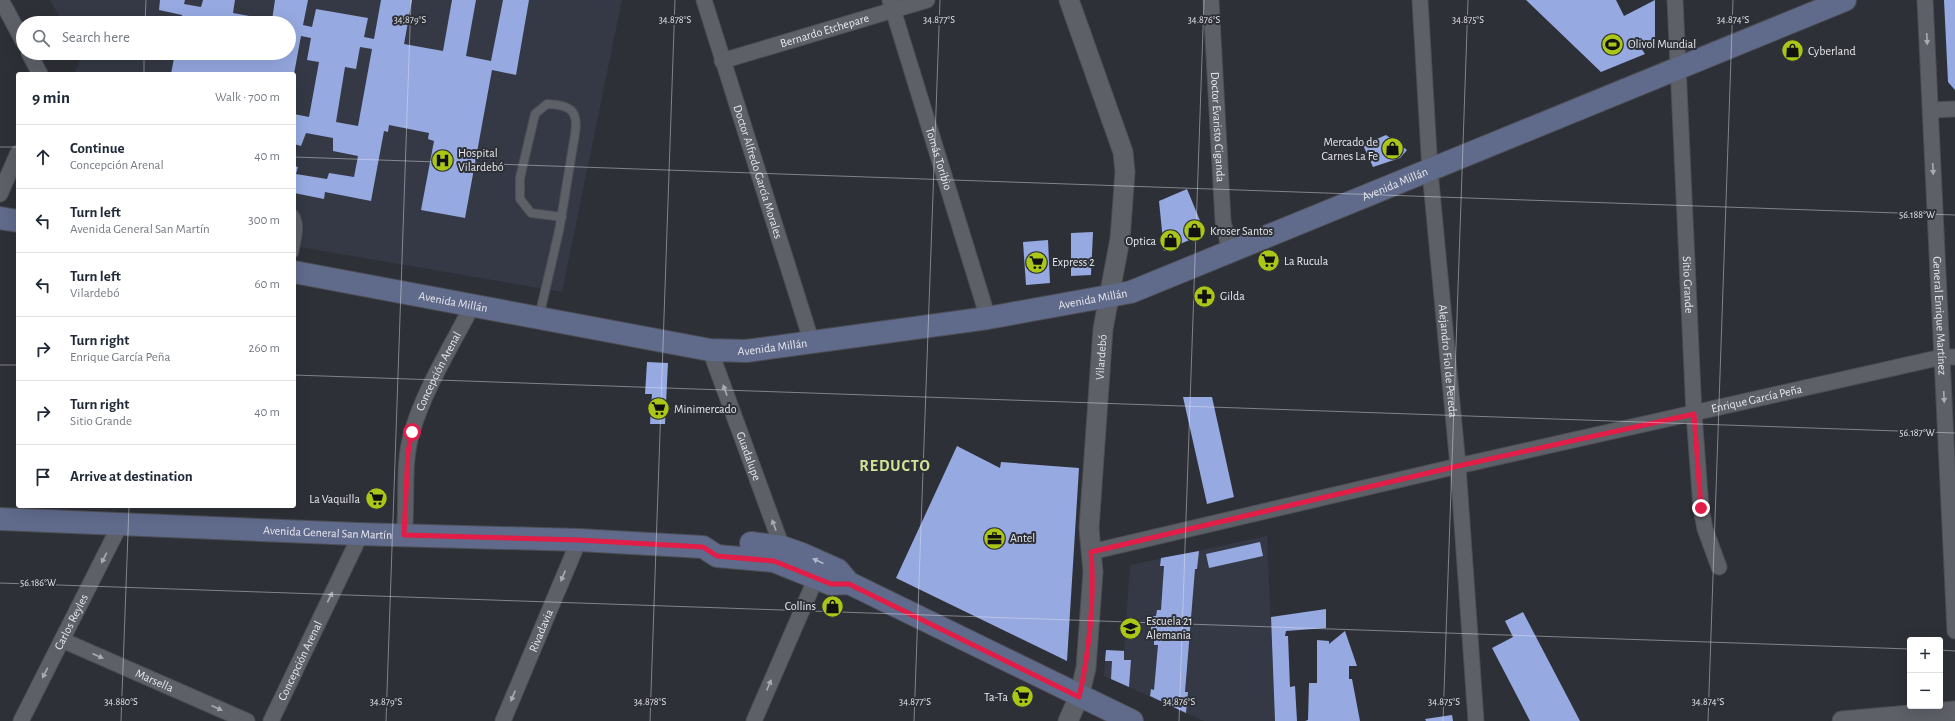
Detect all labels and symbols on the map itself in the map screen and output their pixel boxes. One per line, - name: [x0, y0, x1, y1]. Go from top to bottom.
- street label: Bernardo Etchepare: [779, 12, 870, 49]
- text: 34.879°S: [394, 15, 427, 25]
- text: 34.878°S: [659, 15, 692, 25]
- text: 34.877°S: [923, 15, 955, 25]
- text: 34.876°S: [1188, 15, 1221, 25]
- text: 34.875°S: [1452, 15, 1484, 25]
- text: 34.874°S: [1717, 15, 1750, 25]
- sports icon: Olivol Mundial: [1600, 31, 1626, 57]
- one-way arrow: [1924, 33, 1931, 45]
- place label: Olivol Mundial: [1628, 38, 1696, 50]
- shop icon: Cyberland: [1779, 38, 1805, 64]
- place label: Cyberland: [1808, 45, 1856, 58]
- street label: Doctor Evaristo Ciganda: [1209, 71, 1227, 183]
- street label: Doctor Alfredo García Morales: [731, 103, 785, 240]
- street label: Tomás Toribio: [924, 126, 954, 192]
- place label: Mercado de Carnes La Fe: [1321, 136, 1378, 162]
- shop icon: Mercado de Carnes La Fe: [1380, 136, 1406, 162]
- hospital icon: Hospital Vilardebó: [429, 147, 455, 173]
- place label: Hospital Vilardebó: [458, 147, 504, 173]
- one-way arrow: [1930, 163, 1937, 175]
- street label: Avenida Millán: [1360, 165, 1430, 203]
- text: 56.188°W: [1899, 210, 1935, 220]
- shop icon: Kroser Santos: [1181, 218, 1207, 244]
- place label: Kroser Santos: [1210, 225, 1273, 237]
- shop icon: Optica: [1158, 228, 1184, 254]
- place label: Optica: [1125, 235, 1156, 247]
- supermarket icon: La Rucula: [1255, 248, 1281, 274]
- supermarket icon: Express 2: [1024, 249, 1050, 275]
- place label: La Rucula: [1284, 255, 1329, 267]
- place label: Express 2: [1052, 256, 1095, 268]
- street label: Sitio Grande: [1681, 256, 1695, 314]
- street label: General Enrique Martínez: [1931, 256, 1949, 375]
- pharmacy icon: Gilda: [1192, 283, 1218, 309]
- street label: Avenida Millán: [1057, 287, 1128, 311]
- street label: Avenida Millán: [418, 290, 489, 314]
- place label: Gilda: [1220, 290, 1245, 302]
- street label: Alejandro Fiol de Pereda: [1437, 304, 1459, 418]
- street label: Concepción Arenal: [414, 330, 463, 412]
- street label: Vilardebó: [1093, 334, 1109, 380]
- street label: Avenida Millán: [738, 337, 808, 357]
- street label: Enrique García Peña: [1710, 383, 1804, 415]
- one-way arrow: [721, 384, 727, 396]
- one-way arrow: [1941, 391, 1947, 404]
- supermarket icon: Minimercado: [645, 396, 671, 422]
- place label: Minimercado: [674, 403, 737, 415]
- route start: [403, 423, 421, 441]
- text: 56.187°W: [1899, 428, 1935, 438]
- street label: Guadalupe: [734, 430, 763, 482]
- district label: REDUCTO: [859, 458, 931, 474]
- supermarket icon: La Vaquilla: [363, 486, 389, 512]
- place label: La Vaquilla: [309, 493, 360, 505]
- route end: [1692, 499, 1710, 517]
- one-way arrow: [770, 519, 776, 531]
- street label: Avenida General San Martín: [263, 524, 392, 541]
- office icon: Antel: [982, 525, 1008, 551]
- place label: Antel: [1010, 532, 1035, 544]
- one-way arrow: [101, 552, 107, 563]
- one-way arrow: [813, 558, 824, 564]
- one-way arrow: [560, 571, 566, 583]
- text: 56.186°W: [20, 578, 56, 588]
- street label: Carlos Reyles: [52, 592, 90, 652]
- one-way arrow: [327, 592, 333, 603]
- shop icon: Collins: [819, 593, 845, 619]
- place label: Collins: [785, 600, 816, 612]
- street label: Rivadavia: [527, 607, 555, 654]
- school or university icon: Escuela 21 Alemania: [1117, 615, 1143, 641]
- place label: Escuela 21 Alemania: [1146, 615, 1193, 641]
- street label: Concepción Arenal: [276, 619, 324, 702]
- one-way arrow: [92, 653, 103, 659]
- street label: Marsella: [134, 667, 176, 694]
- one-way arrow: [42, 668, 48, 679]
- one-way arrow: [766, 680, 772, 691]
- supermarket icon: Ta-Ta: [1010, 684, 1036, 710]
- one-way arrow: [510, 691, 516, 703]
- place label: Ta-Ta: [984, 691, 1008, 703]
- text: 34.880°S: [104, 697, 138, 707]
- text: 34.879°S: [370, 697, 403, 707]
- text: 34.878°S: [634, 697, 667, 707]
- text: 34.877°S: [899, 697, 931, 707]
- text: 34.876°S: [1163, 697, 1196, 707]
- text: 34.875°S: [1428, 697, 1460, 707]
- text: 34.874°S: [1692, 697, 1725, 707]
- one-way arrow: [211, 705, 222, 711]

